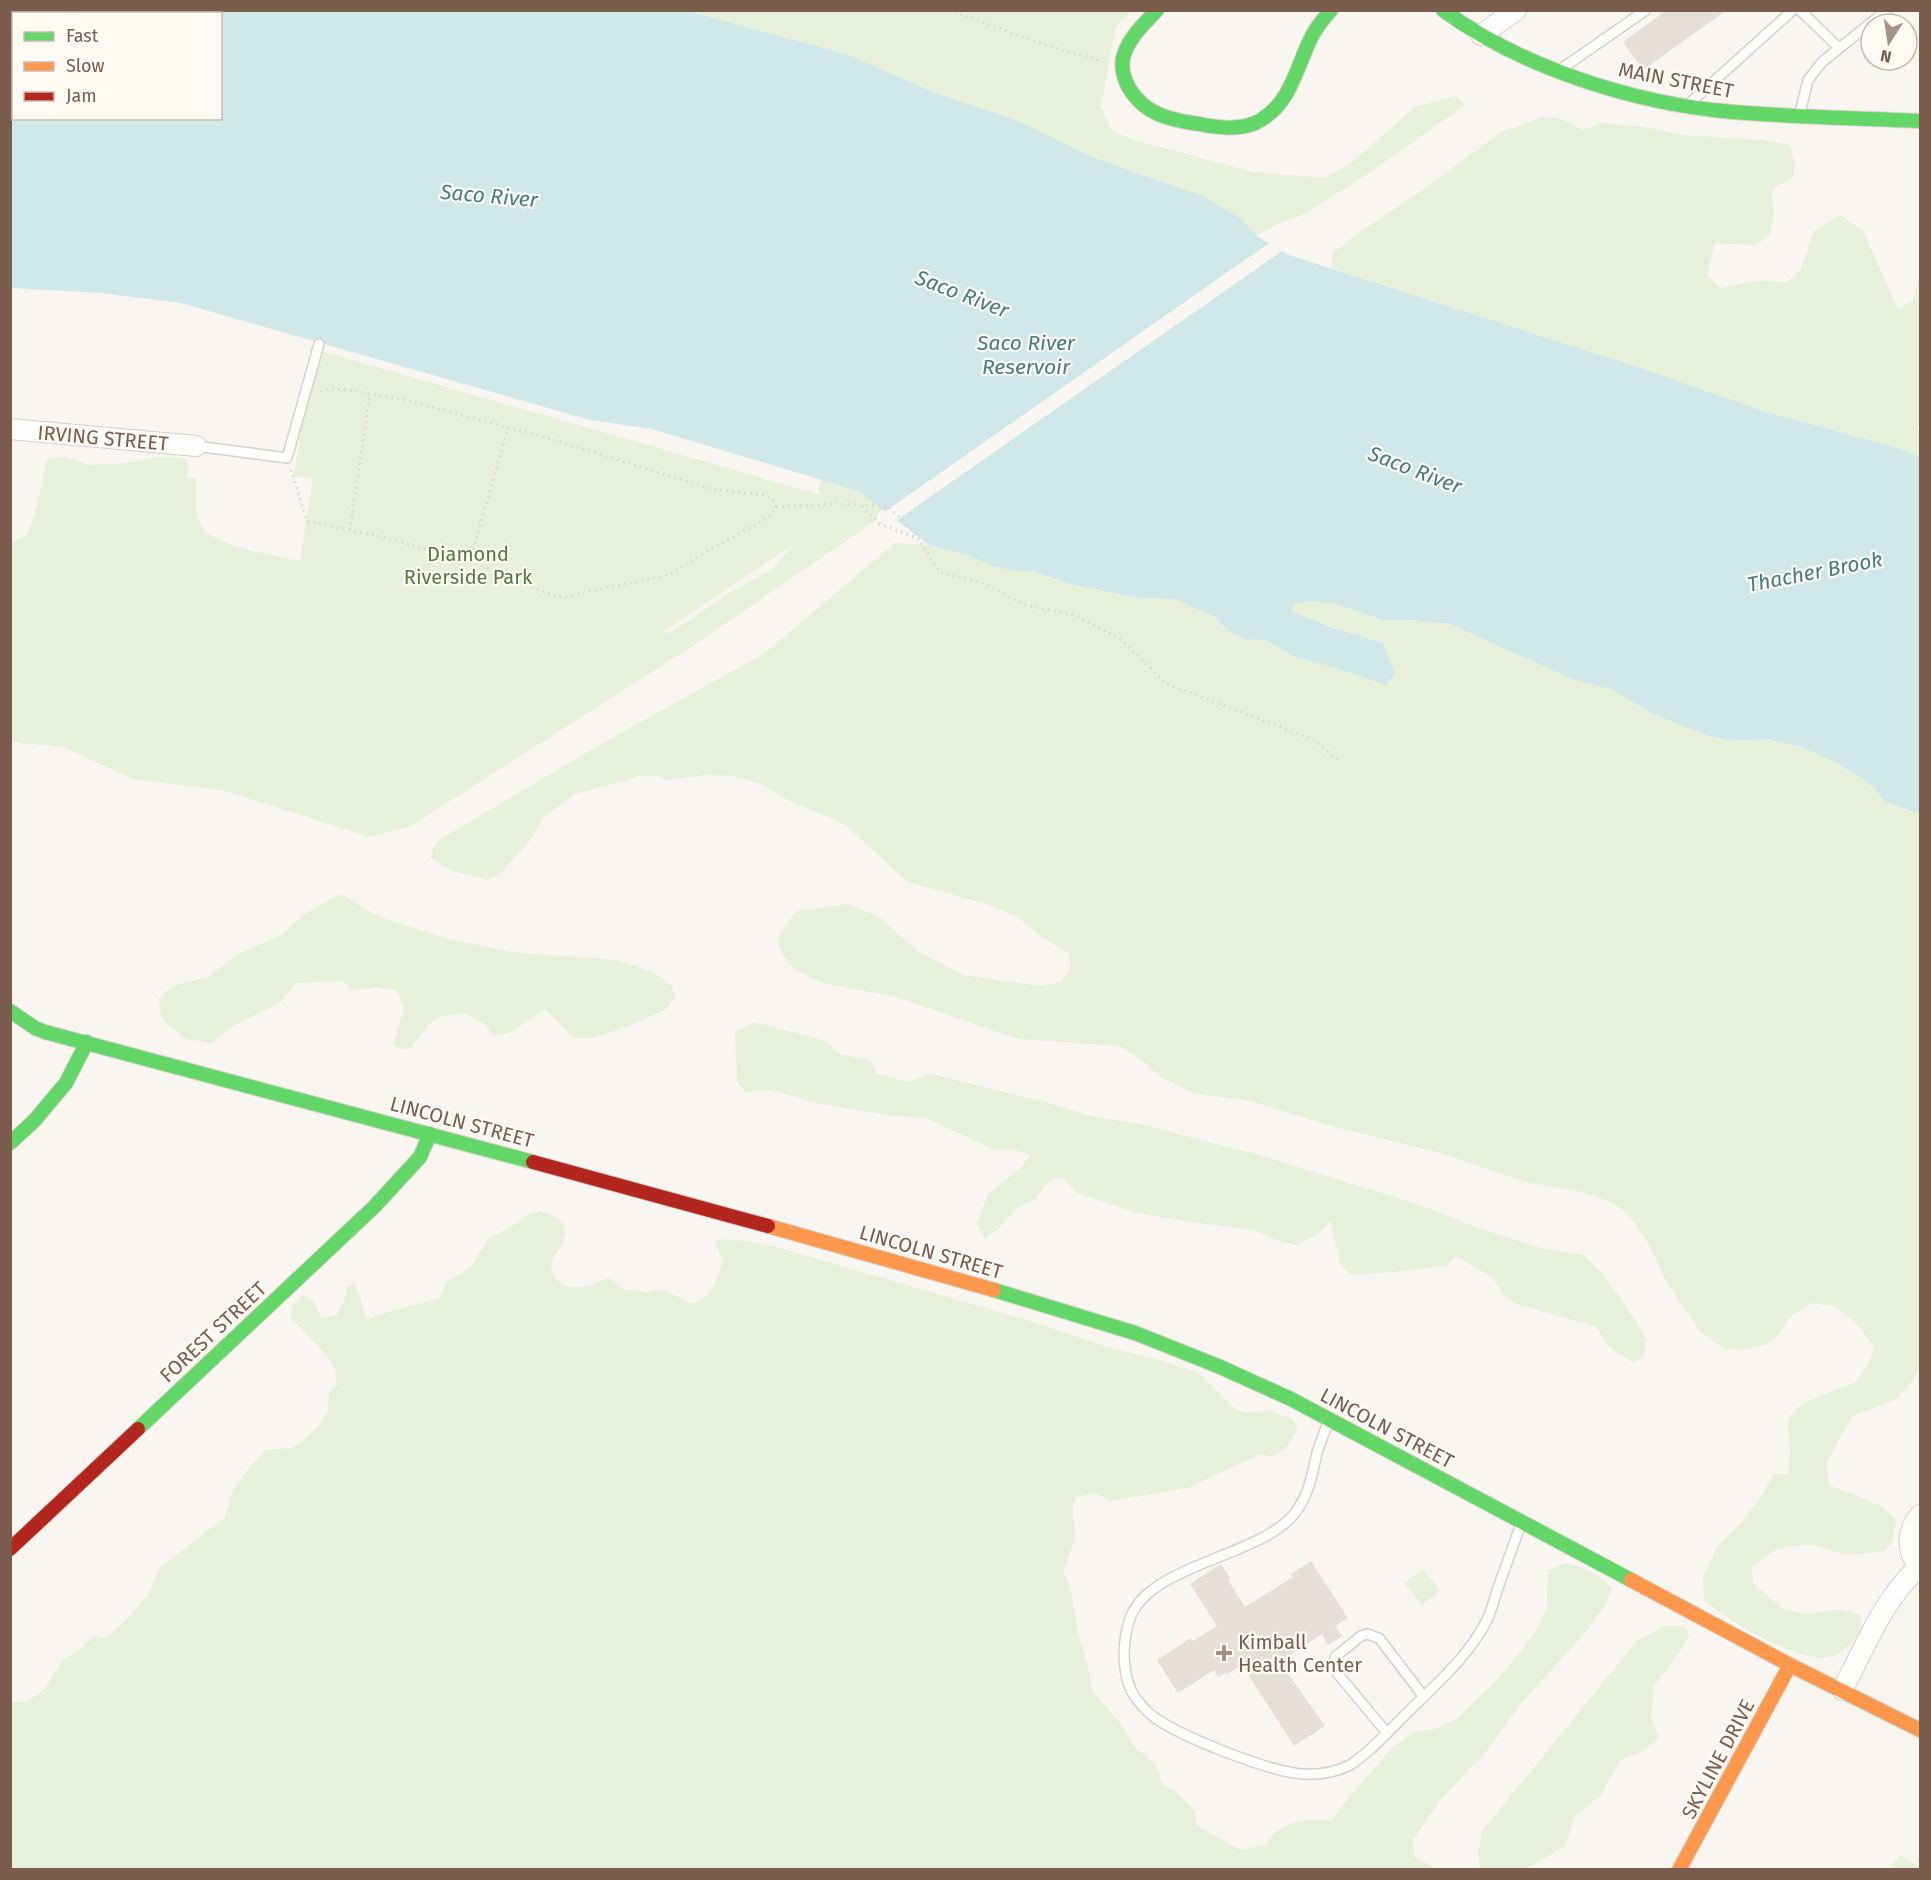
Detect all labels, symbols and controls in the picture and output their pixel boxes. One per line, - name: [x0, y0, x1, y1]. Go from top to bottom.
- legend: [12, 12, 222, 120]
- north arrow: [1859, 12, 1919, 72]
- text: Fast: [66, 25, 99, 47]
- text: N: [1879, 46, 1893, 67]
- text: Slow: [66, 55, 105, 77]
- street label: MAIN STREET: [1617, 57, 1736, 103]
- text: Jam: [66, 85, 97, 107]
- water label: Saco River: [438, 179, 540, 213]
- water label: Saco River: [911, 264, 1013, 324]
- water label: Saco River Reservoir: [976, 330, 1076, 380]
- street label: IRVING STREET: [37, 420, 170, 456]
- water label: Saco River: [1364, 440, 1466, 500]
- park label: Diamond Riverside Park: [404, 542, 533, 589]
- water label: Thacher Brook: [1745, 546, 1885, 598]
- street label: LINCOLN STREET: [388, 1091, 537, 1153]
- street label: LINCOLN STREET: [857, 1220, 1006, 1284]
- street label: FOREST STREET: [155, 1276, 272, 1387]
- street label: LINCOLN STREET: [1316, 1383, 1458, 1474]
- place label: Kimball Health Center: [1238, 1630, 1362, 1677]
- marker: Kimball Health Center: [1215, 1644, 1233, 1662]
- street label: SKYLINE DRIVE: [1676, 1695, 1760, 1823]

